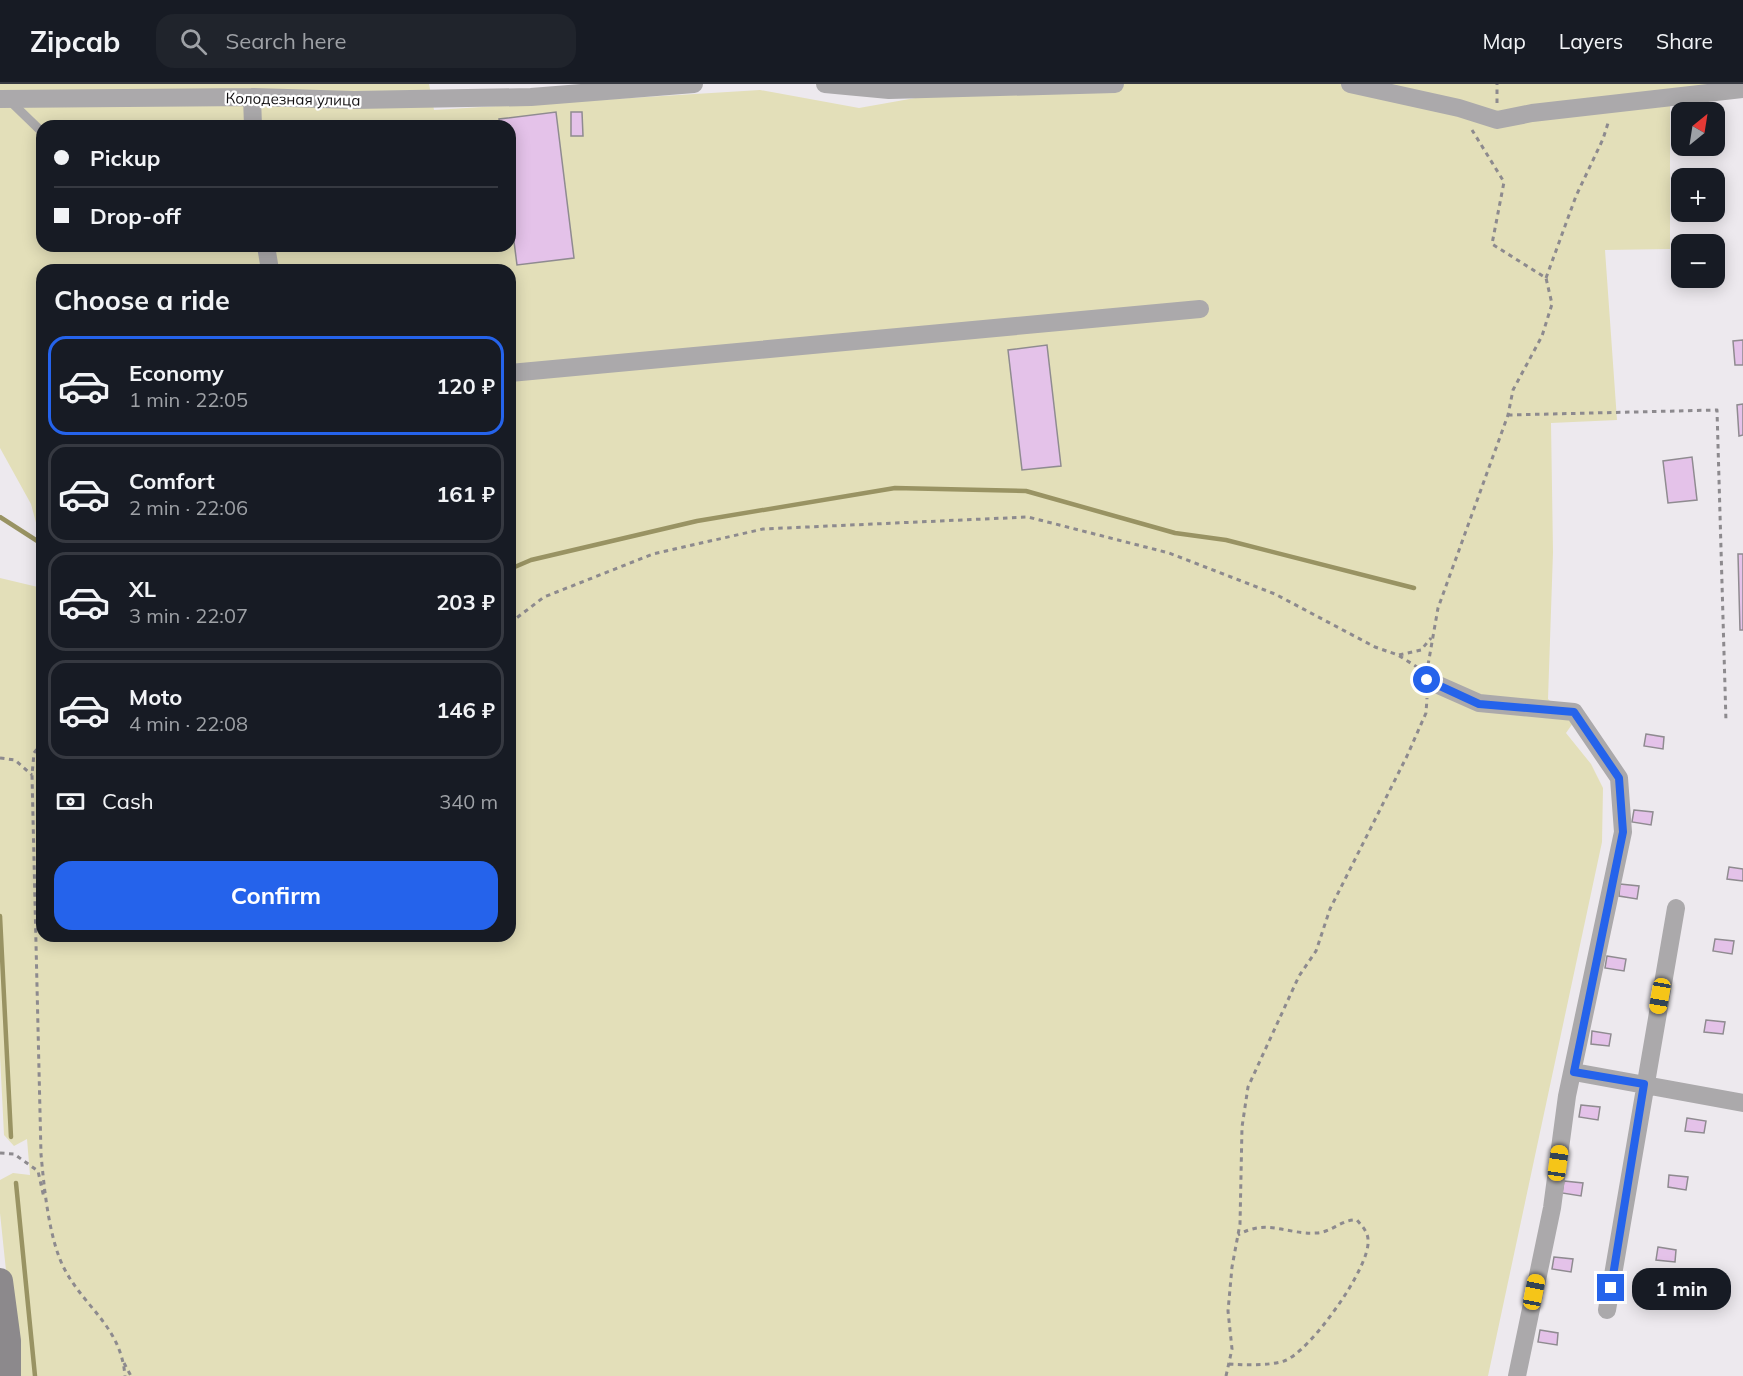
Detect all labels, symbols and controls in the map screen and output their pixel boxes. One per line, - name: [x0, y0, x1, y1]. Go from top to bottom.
- search box: [156, 14, 576, 68]
- text: Zipcab: [30, 24, 120, 59]
- icon: search: [177, 25, 210, 58]
- text: Search here: [225, 27, 346, 55]
- text: Map: [1483, 28, 1526, 54]
- text: Layers: [1559, 28, 1623, 54]
- text: Share: [1656, 28, 1713, 54]
- street label: Колодезная улица: [225, 88, 361, 110]
- north arrow: [1671, 102, 1725, 156]
- map controls: [1671, 102, 1725, 288]
- text: Pickup: [90, 144, 160, 172]
- button: +: [1671, 168, 1725, 222]
- text: Drop-off: [90, 202, 181, 230]
- button: −: [1671, 234, 1725, 288]
- text: Choose a ride: [54, 283, 230, 317]
- icon: car: [57, 359, 111, 413]
- text: Economy: [129, 359, 224, 387]
- text: 120 ₽: [436, 372, 495, 400]
- text: 1 min · 22:05: [129, 387, 248, 412]
- icon: car: [57, 467, 111, 521]
- text: Comfort: [129, 467, 215, 495]
- text: 161 ₽: [436, 480, 495, 508]
- text: 2 min · 22:06: [129, 495, 248, 520]
- icon: car: [57, 575, 111, 629]
- text: XL: [129, 575, 156, 603]
- text: 203 ₽: [436, 588, 495, 616]
- text: 3 min · 22:07: [129, 603, 248, 628]
- route start: [1413, 666, 1440, 693]
- icon: car: [57, 683, 111, 737]
- text: Moto: [129, 683, 182, 711]
- text: 146 ₽: [436, 696, 495, 724]
- text: 4 min · 22:08: [129, 711, 248, 736]
- icon: cash: [54, 785, 87, 818]
- text: Cash: [102, 787, 154, 815]
- text: 340 m: [439, 789, 498, 814]
- button: Confirm: [54, 861, 498, 930]
- car: [1648, 977, 1672, 1015]
- car: [1547, 1144, 1569, 1182]
- callout: 1 min: [1632, 1267, 1731, 1309]
- car: [1522, 1273, 1546, 1311]
- route end: [1597, 1274, 1624, 1301]
- text: 1 min: [1655, 1276, 1708, 1301]

